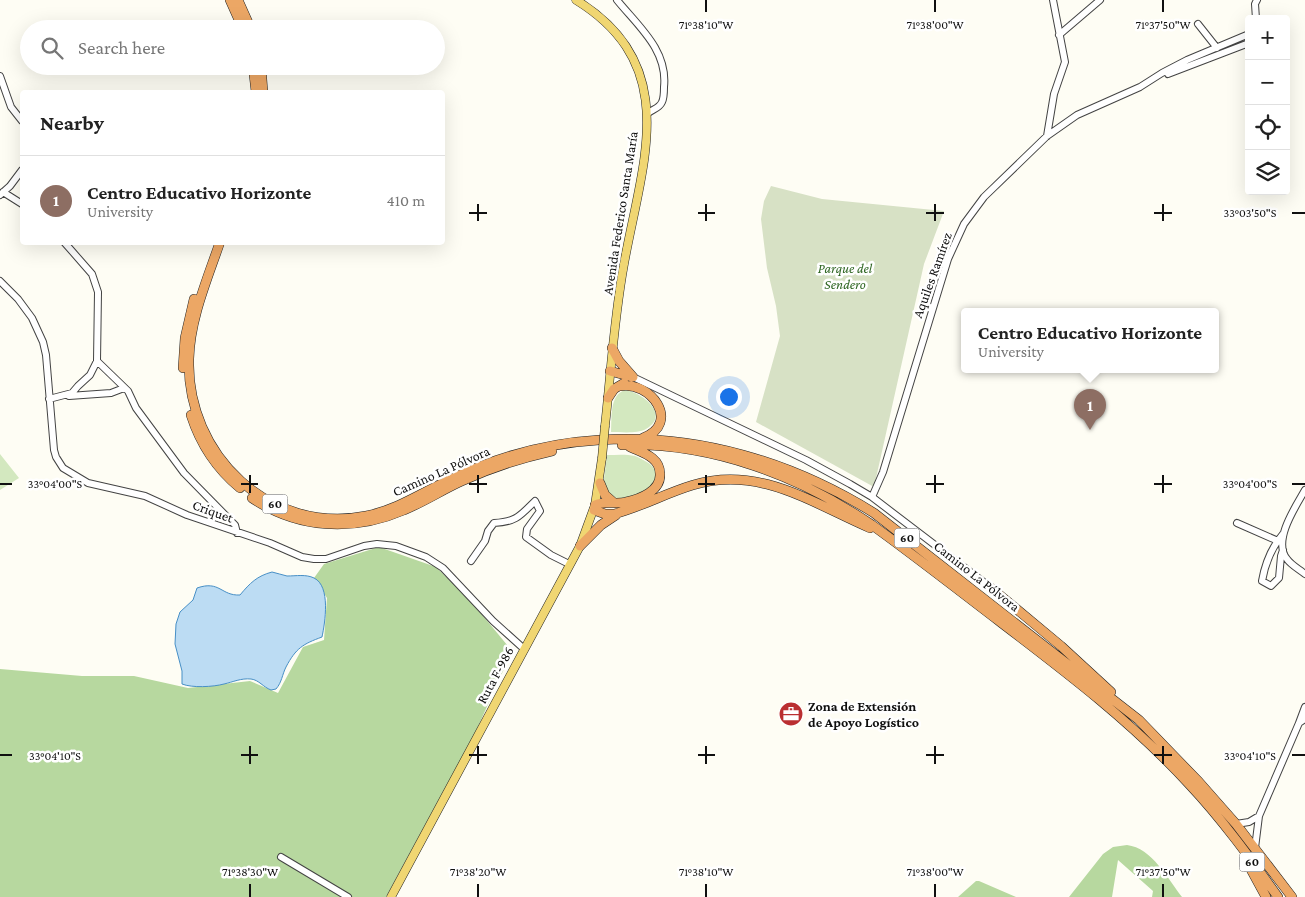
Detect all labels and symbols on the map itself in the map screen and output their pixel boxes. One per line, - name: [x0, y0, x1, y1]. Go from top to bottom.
- text: 71°38'10"W: [679, 18, 733, 32]
- text: 71°38'00"W: [906, 18, 964, 32]
- text: 71°37'50"W: [1135, 18, 1191, 32]
- street label: Avenida Federico Santa María: [599, 130, 641, 296]
- text: 33°03'50"S: [1224, 206, 1277, 220]
- street label: Aquiles Ramírez: [909, 230, 955, 320]
- park label: Parque del Sendero: [818, 260, 873, 292]
- your location: [716, 384, 742, 410]
- pin: 1: [1074, 389, 1106, 430]
- street label: Camino La Pólvora: [390, 442, 493, 500]
- text: 33°04'00"S: [28, 477, 83, 491]
- text: 33°04'00"S: [1223, 477, 1278, 491]
- road number: 60: [262, 494, 288, 514]
- street label: Criquet: [190, 496, 236, 526]
- road number: 60: [894, 528, 920, 548]
- street label: Camino La Pólvora: [931, 537, 1024, 615]
- street label: Ruta F-986: [473, 644, 517, 706]
- place label: Zona de Extensión de Apoyo Logístico: [808, 698, 919, 730]
- office icon: Zona de Extensión de Apoyo Logístico: [778, 701, 804, 727]
- text: 33°04'10"S: [29, 749, 81, 763]
- text: 33°04'10"S: [1224, 749, 1276, 763]
- road number: 60: [1240, 852, 1264, 872]
- text: 71°38'30"W: [222, 865, 278, 879]
- text: 71°38'20"W: [450, 865, 506, 879]
- text: 71°38'10"W: [679, 865, 733, 879]
- text: 71°38'00"W: [906, 865, 964, 879]
- text: 71°37'50"W: [1135, 865, 1191, 879]

